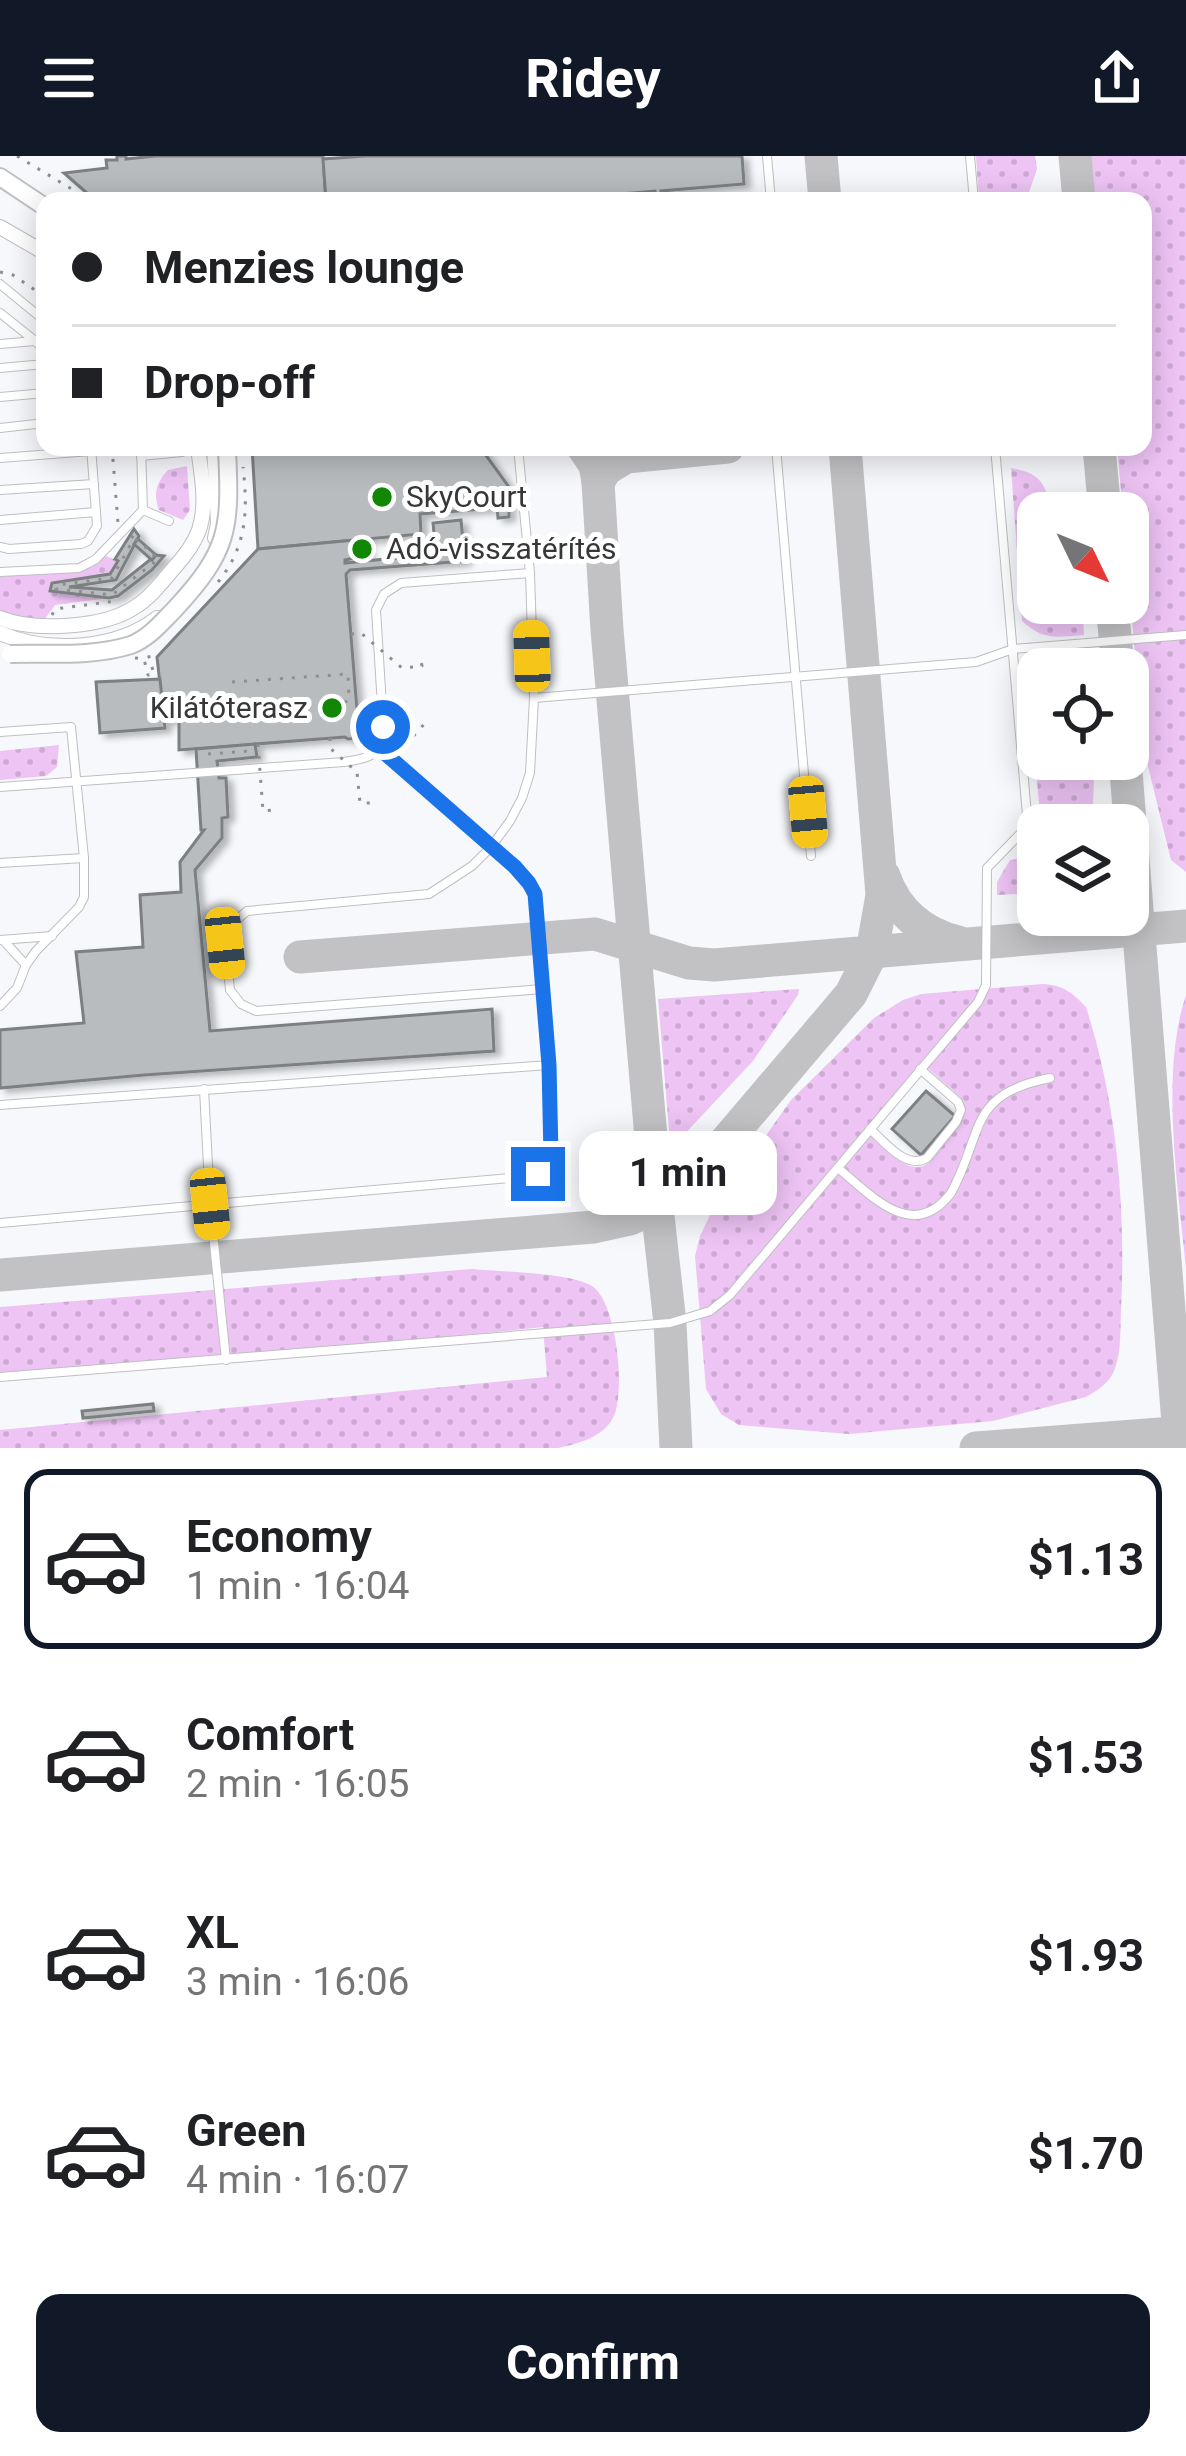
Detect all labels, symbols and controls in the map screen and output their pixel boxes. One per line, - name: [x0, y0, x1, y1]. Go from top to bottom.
- icon: menu: [36, 45, 102, 111]
- icon: share: [1084, 45, 1150, 111]
- text: Ridey: [525, 47, 661, 110]
- text: Menzies lounge: [144, 241, 464, 294]
- text: Drop-off: [144, 356, 315, 409]
- place label: SkyCourt: [406, 479, 527, 514]
- marker: SkyCourt: [369, 484, 395, 510]
- north arrow: [1017, 492, 1149, 624]
- map controls: [1017, 492, 1149, 936]
- place label: Adó-visszatérítés: [386, 531, 616, 566]
- marker: Adó-visszatérítés: [349, 536, 375, 562]
- car: [513, 619, 551, 693]
- button: locate: [1017, 648, 1149, 780]
- place label: Kilátóterasz: [150, 690, 308, 725]
- marker: Kilátóterasz: [319, 695, 345, 721]
- route start: [356, 700, 410, 754]
- car: [787, 775, 829, 849]
- button: layers: [1017, 804, 1149, 936]
- car: [203, 905, 247, 981]
- callout: 1 min: [580, 1132, 778, 1216]
- route end: [511, 1147, 565, 1201]
- text: 1 min: [629, 1150, 727, 1196]
- car: [188, 1166, 232, 1242]
- icon: car: [42, 1505, 150, 1613]
- text: Economy: [186, 1510, 372, 1563]
- text: $1.13: [1028, 1533, 1144, 1586]
- text: 1 min · 16:04: [186, 1563, 409, 1609]
- icon: car: [42, 1703, 150, 1811]
- text: Comfort: [186, 1708, 354, 1761]
- text: $1.53: [1028, 1731, 1144, 1784]
- text: 2 min · 16:05: [186, 1761, 409, 1807]
- icon: car: [42, 1901, 150, 2009]
- text: XL: [186, 1906, 239, 1959]
- text: $1.93: [1028, 1929, 1144, 1982]
- text: 3 min · 16:06: [186, 1959, 409, 2005]
- icon: car: [42, 2099, 150, 2207]
- text: Green: [186, 2104, 307, 2157]
- text: $1.70: [1028, 2127, 1144, 2180]
- text: 4 min · 16:07: [186, 2157, 409, 2203]
- button: Confirm: [36, 2294, 1150, 2432]

